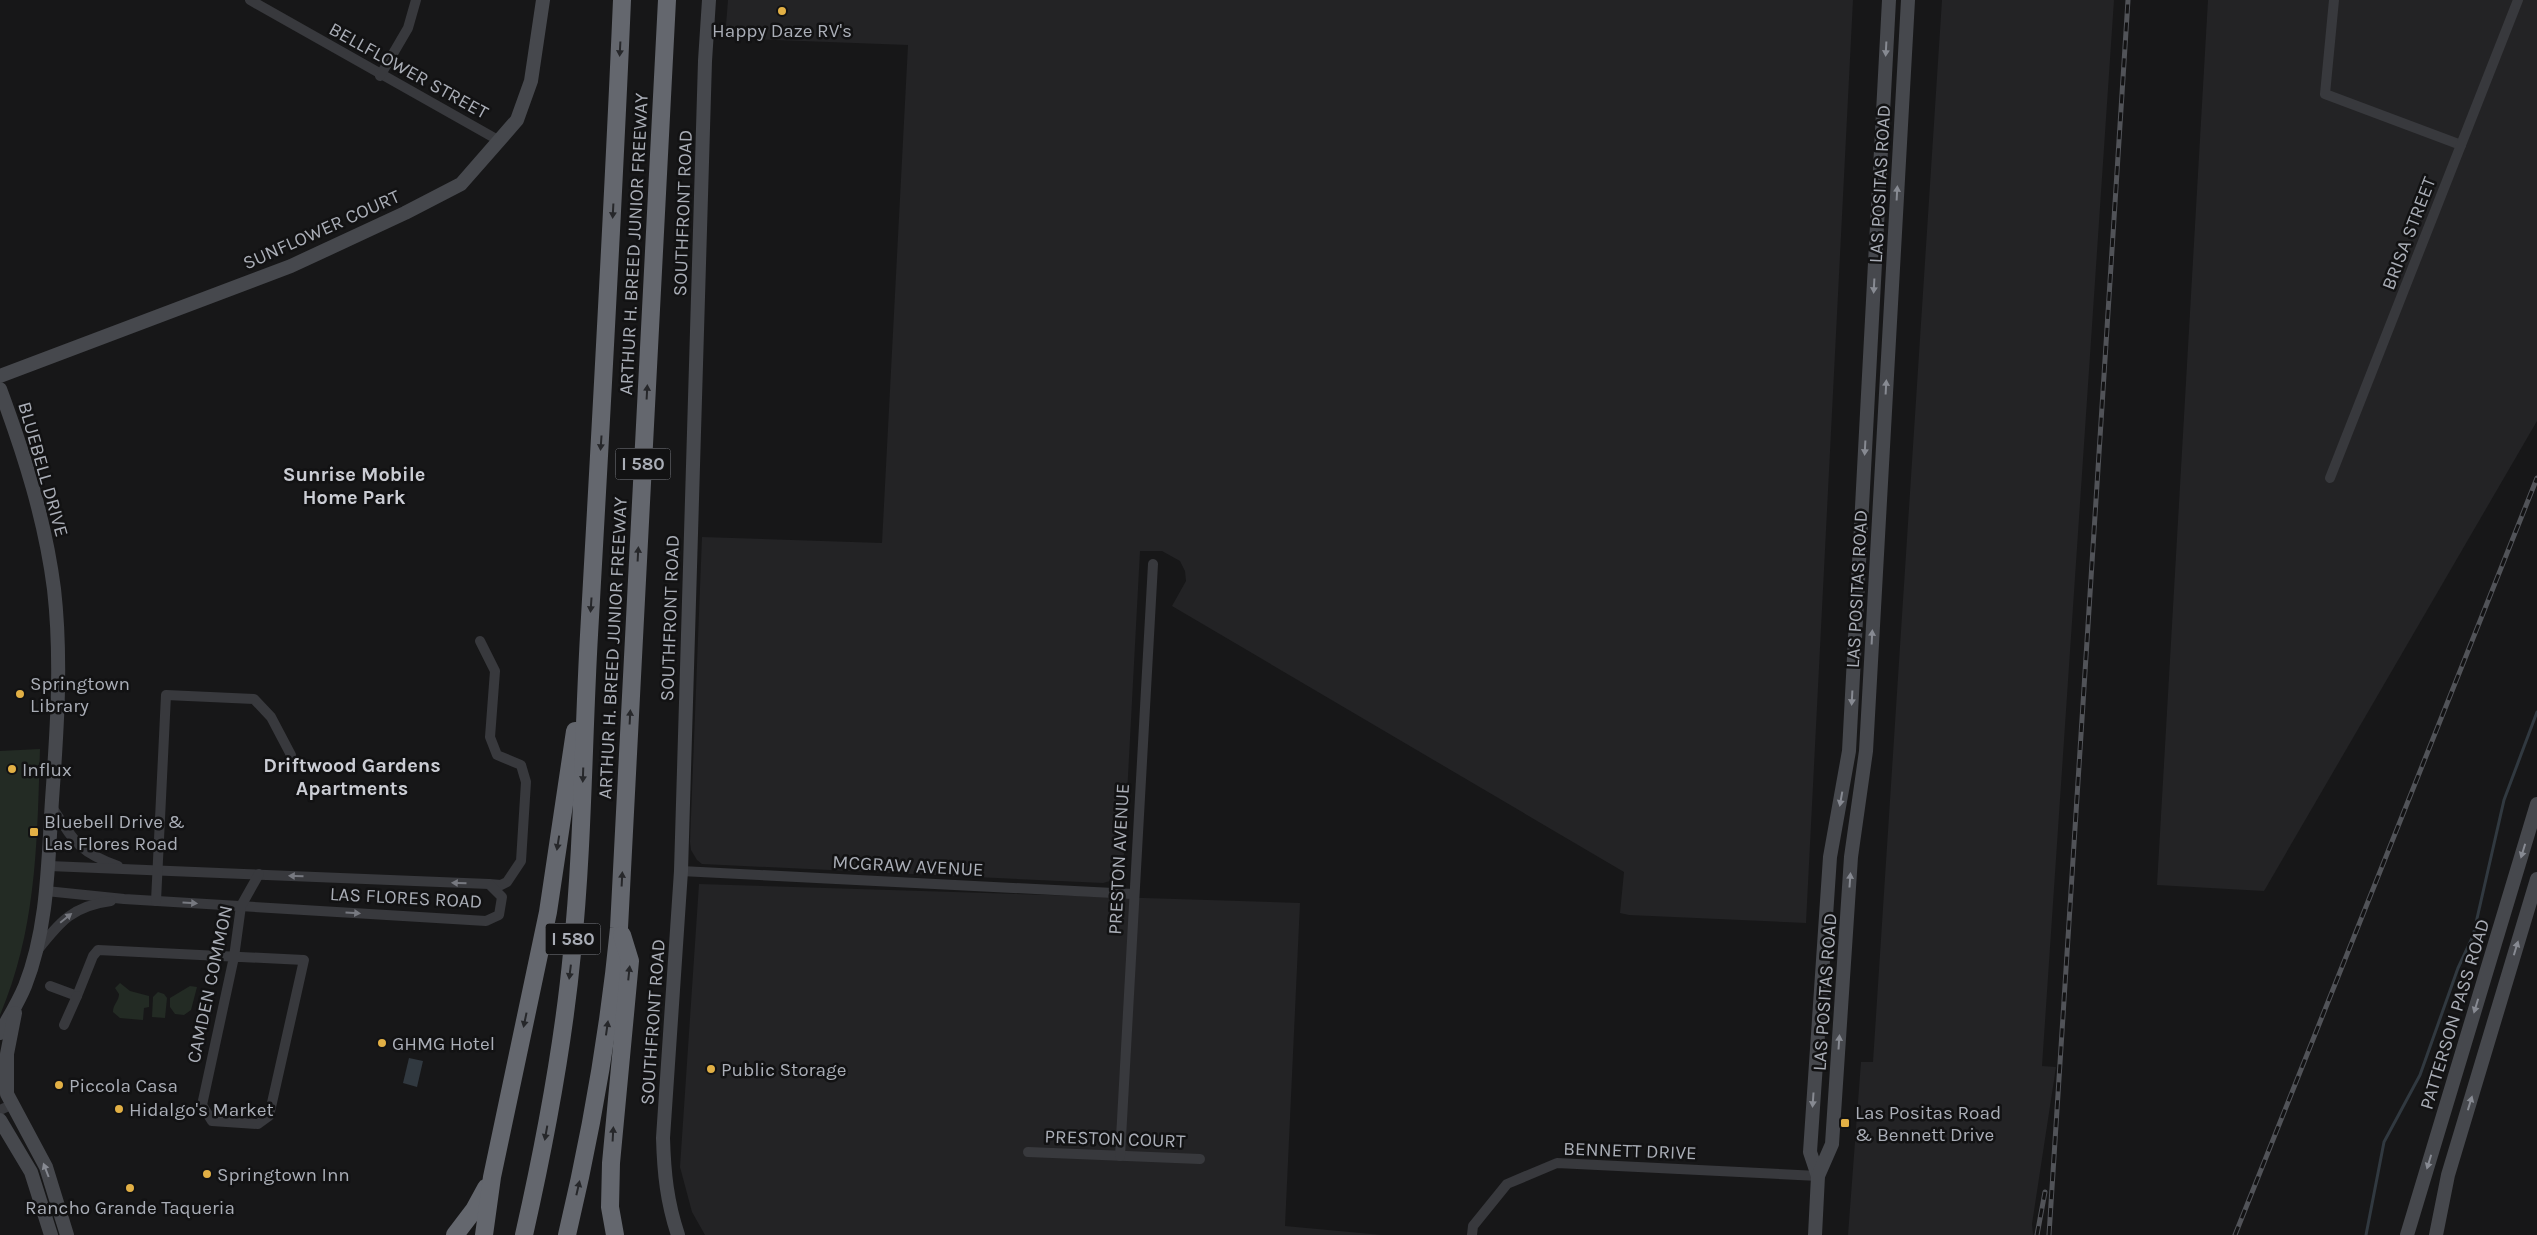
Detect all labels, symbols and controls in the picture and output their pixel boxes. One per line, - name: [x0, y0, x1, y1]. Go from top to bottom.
- marker: Happy Daze RV's: [776, 5, 788, 17]
- street label: BELLFLOWER STREET: [325, 18, 492, 124]
- place label: Happy Daze RV's: [712, 20, 852, 42]
- one-way arrow: [616, 41, 624, 57]
- one-way arrow: [1882, 41, 1890, 57]
- street label: ARTHUR H. BREED JUNIOR FREEWAY: [615, 92, 653, 396]
- street label: LAS POSITAS ROAD: [1865, 104, 1895, 264]
- street label: SOUTHFRONT ROAD: [669, 129, 697, 297]
- street label: BRISA STREET: [2377, 173, 2441, 293]
- one-way arrow: [1894, 184, 1902, 200]
- street label: SUNFLOWER COURT: [240, 185, 404, 274]
- one-way arrow: [609, 203, 617, 219]
- one-way arrow: [1870, 278, 1878, 294]
- one-way arrow: [1883, 379, 1891, 395]
- one-way arrow: [643, 384, 651, 400]
- street label: BLUEBELL DRIVE: [13, 399, 73, 539]
- one-way arrow: [597, 435, 605, 451]
- one-way arrow: [1861, 441, 1869, 457]
- road number: I 580: [616, 448, 670, 479]
- district label: Sunrise Mobile Home Park: [283, 463, 425, 509]
- street label: ARTHUR H. BREED JUNIOR FREEWAY: [594, 496, 632, 800]
- street label: LAS POSITAS ROAD: [1842, 509, 1872, 669]
- street label: SOUTHFRONT ROAD: [656, 534, 684, 702]
- one-way arrow: [635, 546, 643, 562]
- one-way arrow: [587, 598, 595, 614]
- one-way arrow: [1869, 629, 1877, 645]
- place label: Springtown Library: [30, 673, 130, 717]
- marker: Springtown Library: [14, 688, 26, 700]
- one-way arrow: [1848, 690, 1856, 706]
- one-way arrow: [627, 708, 635, 724]
- district label: Driftwood Gardens Apartments: [263, 754, 441, 800]
- place label: Influx: [22, 759, 72, 781]
- marker: Influx: [6, 763, 18, 775]
- one-way arrow: [579, 767, 587, 783]
- street label: PRESTON AVENUE: [1104, 783, 1134, 935]
- one-way arrow: [1836, 791, 1844, 807]
- place label: Bluebell Drive & Las Flores Road: [44, 811, 185, 855]
- marker: Bluebell Drive & Las Flores Road: [28, 826, 40, 838]
- one-way arrow: [554, 835, 562, 851]
- one-way arrow: [2518, 843, 2526, 858]
- street label: MCGRAW AVENUE: [832, 851, 984, 881]
- one-way arrow: [618, 871, 626, 887]
- one-way arrow: [288, 872, 304, 880]
- one-way arrow: [1846, 872, 1854, 888]
- one-way arrow: [451, 878, 467, 886]
- street label: LAS FLORES ROAD: [329, 883, 483, 913]
- one-way arrow: [183, 900, 199, 908]
- street label: CAMDEN COMMON: [183, 903, 237, 1065]
- one-way arrow: [345, 909, 361, 917]
- one-way arrow: [59, 912, 72, 923]
- street label: LAS POSITAS ROAD: [1808, 912, 1841, 1072]
- street label: PATTERSON PASS ROAD: [2415, 916, 2494, 1112]
- road number: I 580: [546, 924, 600, 954]
- street label: SOUTHFRONT ROAD: [636, 938, 670, 1106]
- one-way arrow: [2513, 940, 2521, 955]
- one-way arrow: [566, 964, 574, 980]
- one-way arrow: [625, 964, 633, 980]
- one-way arrow: [2471, 999, 2479, 1014]
- one-way arrow: [521, 1012, 529, 1027]
- one-way arrow: [603, 1019, 611, 1035]
- place label: GHMG Hotel: [392, 1033, 495, 1055]
- one-way arrow: [1835, 1034, 1843, 1050]
- marker: GHMG Hotel: [376, 1037, 388, 1049]
- place label: Public Storage: [721, 1059, 846, 1081]
- marker: Public Storage: [705, 1063, 717, 1075]
- place label: Piccola Casa: [69, 1075, 178, 1097]
- marker: Piccola Casa: [53, 1079, 65, 1091]
- one-way arrow: [1809, 1092, 1817, 1108]
- one-way arrow: [2466, 1096, 2474, 1111]
- place label: Hidalgo's Market: [129, 1099, 274, 1121]
- place label: Las Positas Road & Bennett Drive: [1855, 1102, 2001, 1146]
- marker: Hidalgo's Market: [113, 1103, 125, 1115]
- marker: Las Positas Road & Bennett Drive: [1839, 1117, 1851, 1129]
- one-way arrow: [541, 1125, 549, 1141]
- one-way arrow: [609, 1126, 617, 1142]
- street label: PRESTON COURT: [1044, 1126, 1186, 1152]
- street label: BENNETT DRIVE: [1563, 1138, 1697, 1164]
- one-way arrow: [2424, 1155, 2432, 1170]
- one-way arrow: [42, 1163, 50, 1177]
- place label: Springtown Inn: [217, 1164, 350, 1186]
- marker: Springtown Inn: [201, 1168, 213, 1180]
- one-way arrow: [574, 1180, 582, 1195]
- marker: Rancho Grande Taqueria: [124, 1182, 136, 1194]
- place label: Rancho Grande Taqueria: [25, 1197, 235, 1219]

